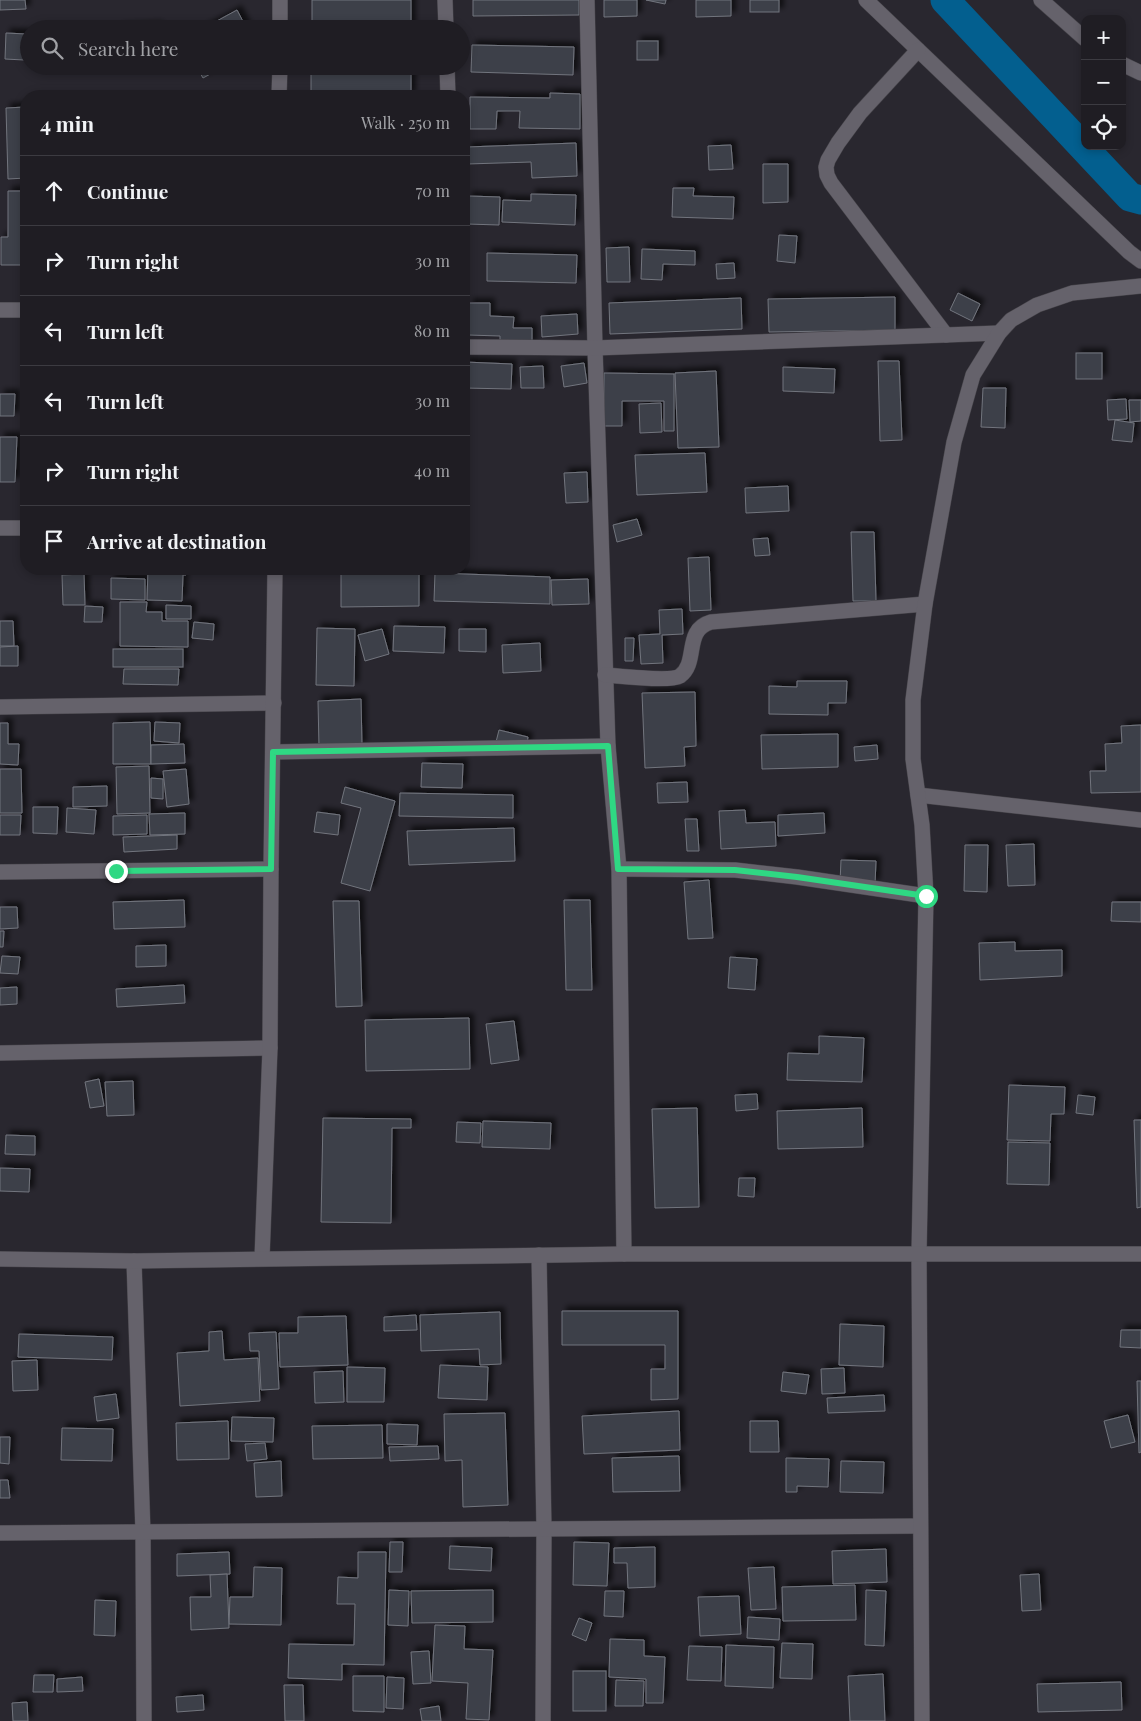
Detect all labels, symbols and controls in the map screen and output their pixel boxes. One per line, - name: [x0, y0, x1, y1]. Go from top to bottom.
- map controls: [1081, 15, 1126, 150]
- button: +: [1081, 15, 1126, 60]
- search box: [20, 20, 470, 75]
- icon: search: [38, 34, 66, 62]
- text: Search here: [78, 35, 178, 61]
- button: −: [1081, 60, 1126, 105]
- button: locate: [1081, 105, 1126, 150]
- text: 4 min: [40, 109, 94, 137]
- text: Walk · 250 m: [361, 112, 450, 133]
- icon: ahead: [40, 177, 68, 205]
- text: Continue: [87, 178, 168, 204]
- text: 70 m: [416, 180, 450, 201]
- icon: right: [40, 247, 68, 275]
- text: Turn right: [87, 248, 179, 274]
- text: 30 m: [415, 250, 450, 271]
- icon: left: [40, 317, 68, 345]
- text: Turn left: [87, 318, 164, 344]
- text: 80 m: [414, 320, 450, 341]
- icon: left: [40, 387, 68, 415]
- text: Turn left: [87, 388, 164, 414]
- text: 30 m: [415, 390, 450, 411]
- icon: right: [40, 457, 68, 485]
- text: Turn right: [87, 458, 179, 484]
- text: 40 m: [414, 460, 450, 481]
- icon: arrive: [40, 527, 68, 555]
- text: Arrive at destination: [87, 528, 267, 554]
- route end: [105, 860, 128, 883]
- route start: [915, 885, 938, 908]

